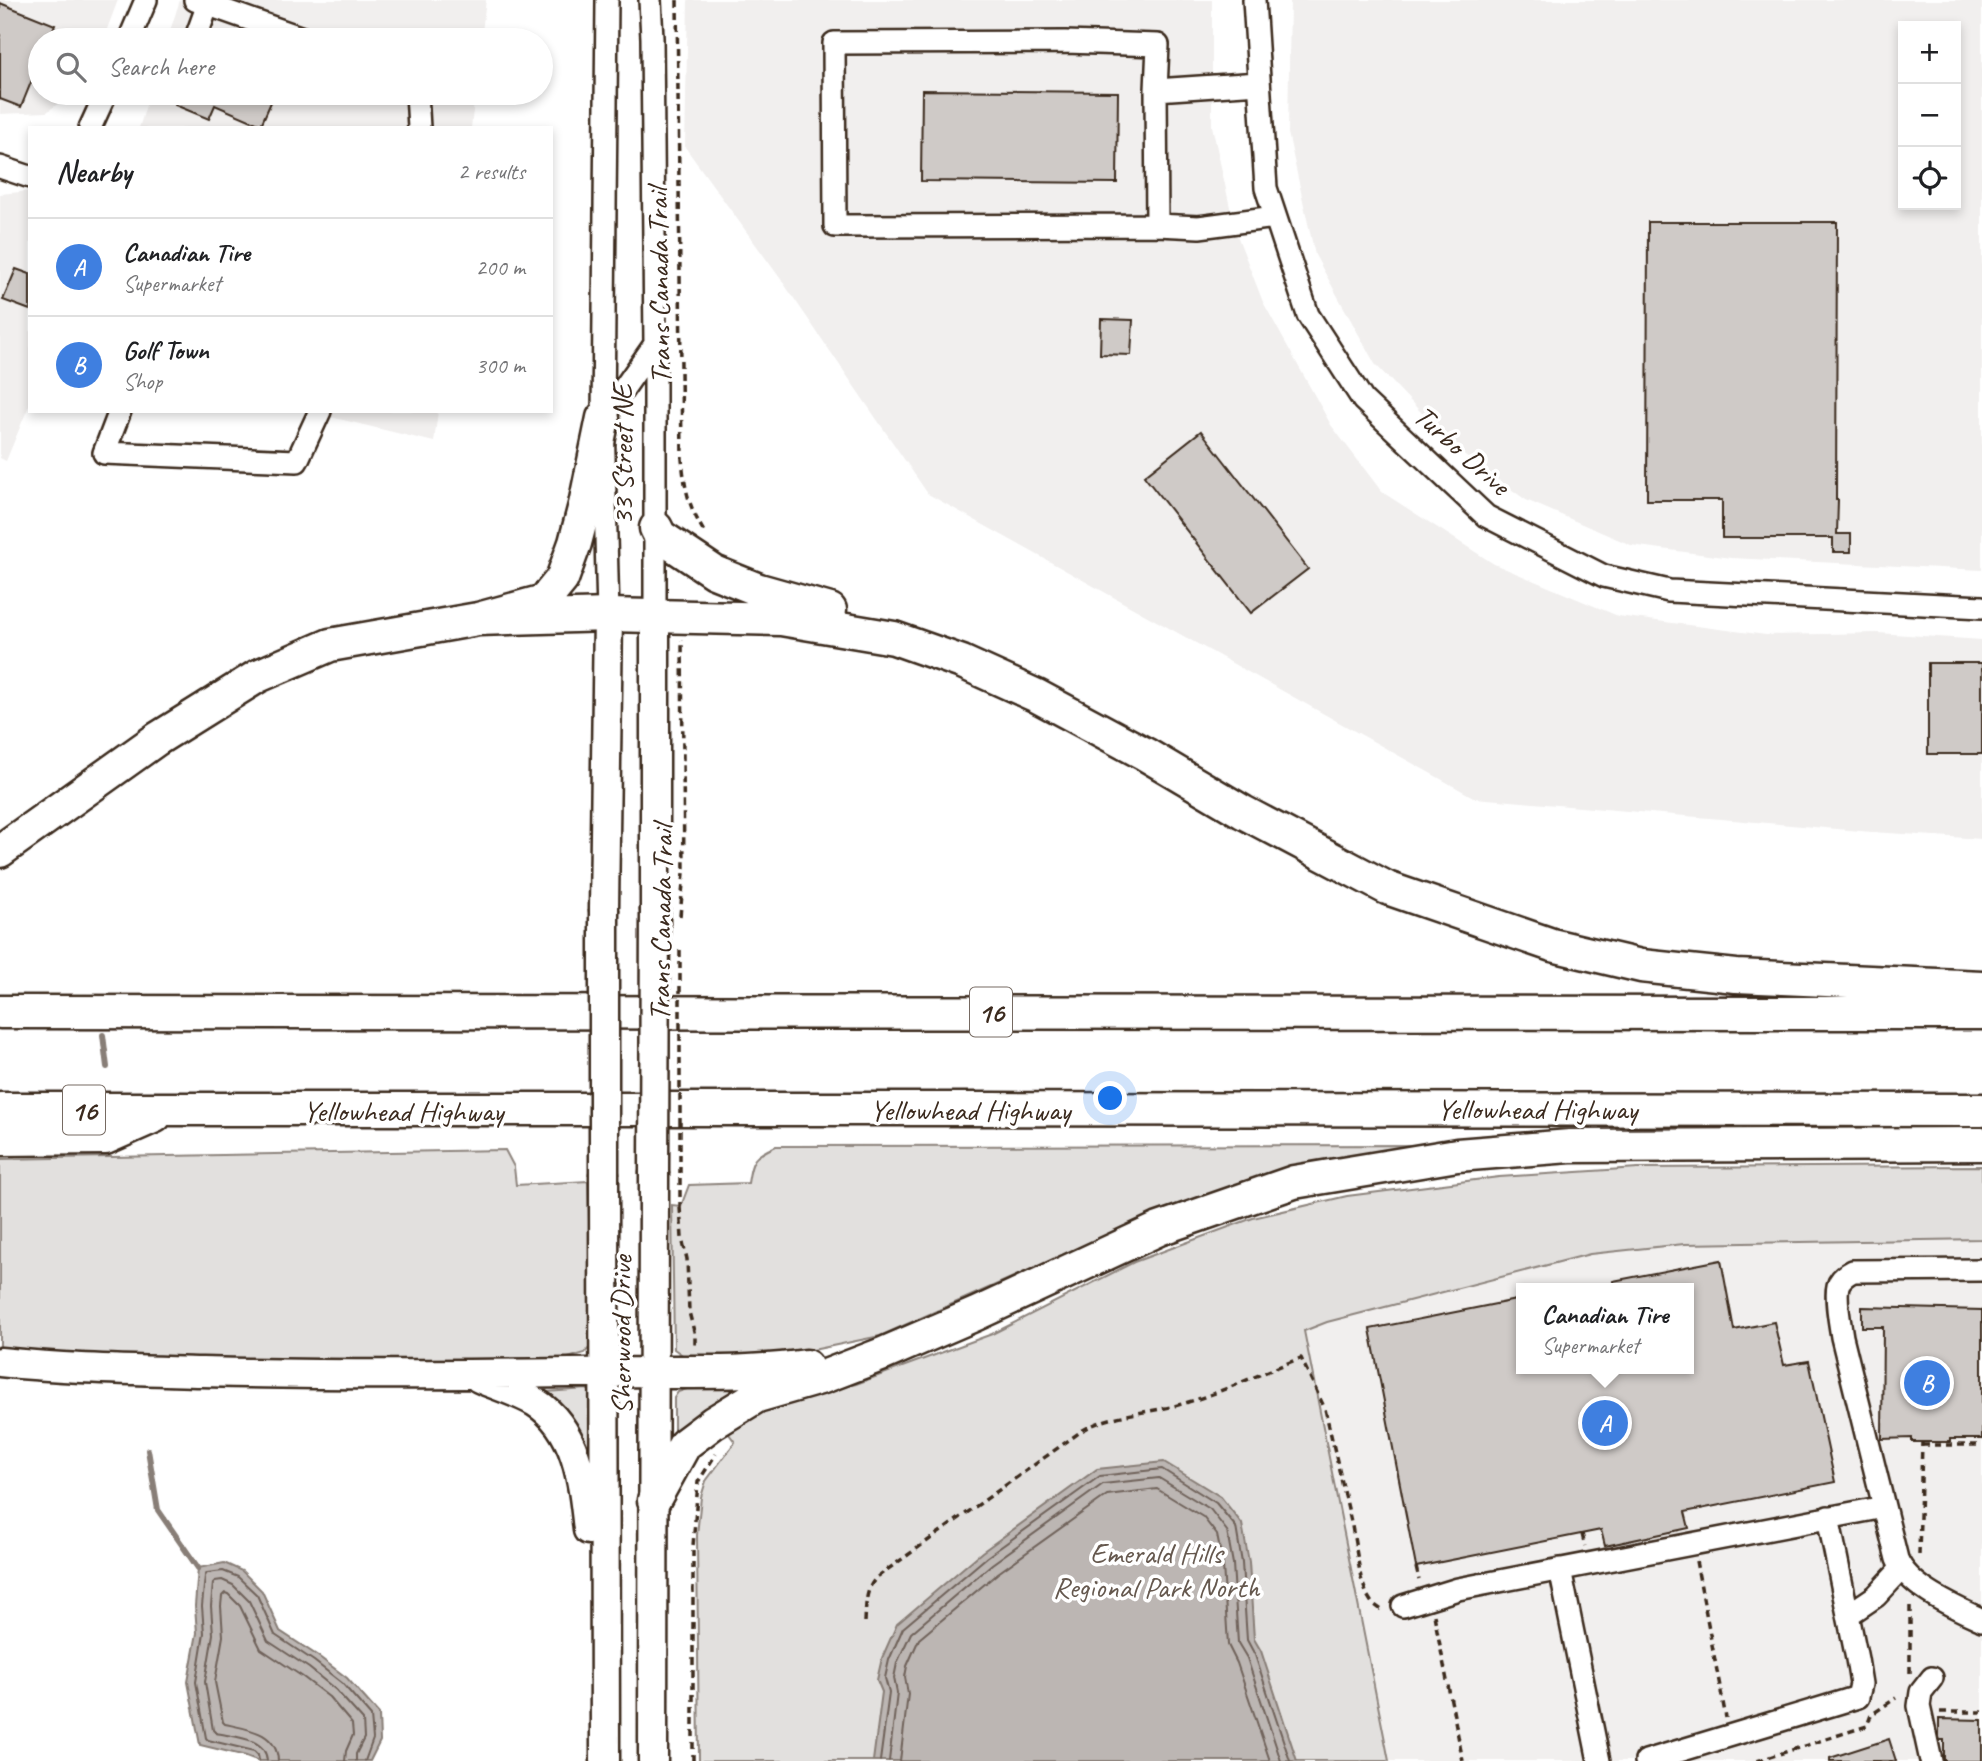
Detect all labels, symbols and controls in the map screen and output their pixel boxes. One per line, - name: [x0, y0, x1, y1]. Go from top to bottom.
- map controls: [1898, 21, 1961, 210]
- button: +: [1898, 21, 1961, 84]
- search box: [28, 28, 553, 105]
- icon: search: [52, 48, 90, 86]
- text: Search here: [108, 50, 214, 83]
- button: −: [1898, 84, 1961, 147]
- button: locate: [1898, 147, 1961, 210]
- text: Nearby: [56, 153, 132, 191]
- text: 2 results: [458, 157, 525, 186]
- street label: Trans Canada Trail: [638, 183, 680, 384]
- text: Canadian Tire: [123, 236, 250, 269]
- text: A: [73, 253, 85, 282]
- text: 200 m: [476, 253, 525, 282]
- text: Supermarket: [123, 269, 221, 298]
- text: Golf Town: [123, 334, 209, 367]
- text: B: [73, 351, 85, 380]
- text: 300 m: [476, 351, 525, 380]
- text: Shop: [123, 367, 162, 396]
- street label: 33 Street NE: [603, 381, 641, 525]
- street label: Turbo Drive: [1406, 397, 1520, 505]
- street label: Trans Canada Trail: [640, 820, 682, 1021]
- road number: 16: [970, 988, 1012, 1036]
- your location: [1093, 1081, 1127, 1115]
- road number: 16: [63, 1086, 105, 1134]
- street label: Yellowhead Highway: [1437, 1090, 1640, 1128]
- street label: Yellowhead Highway: [870, 1091, 1073, 1129]
- street label: Yellowhead Highway: [303, 1092, 506, 1130]
- street label: Sherwood Drive: [602, 1253, 640, 1414]
- popup: [1516, 1283, 1694, 1374]
- text: Canadian Tire: [1541, 1298, 1669, 1331]
- text: Supermarket: [1541, 1331, 1639, 1360]
- pin: B: [1904, 1357, 1950, 1409]
- pin: A: [1582, 1397, 1628, 1449]
- park label: Emerald Hills Regional Park North: [1053, 1534, 1261, 1606]

